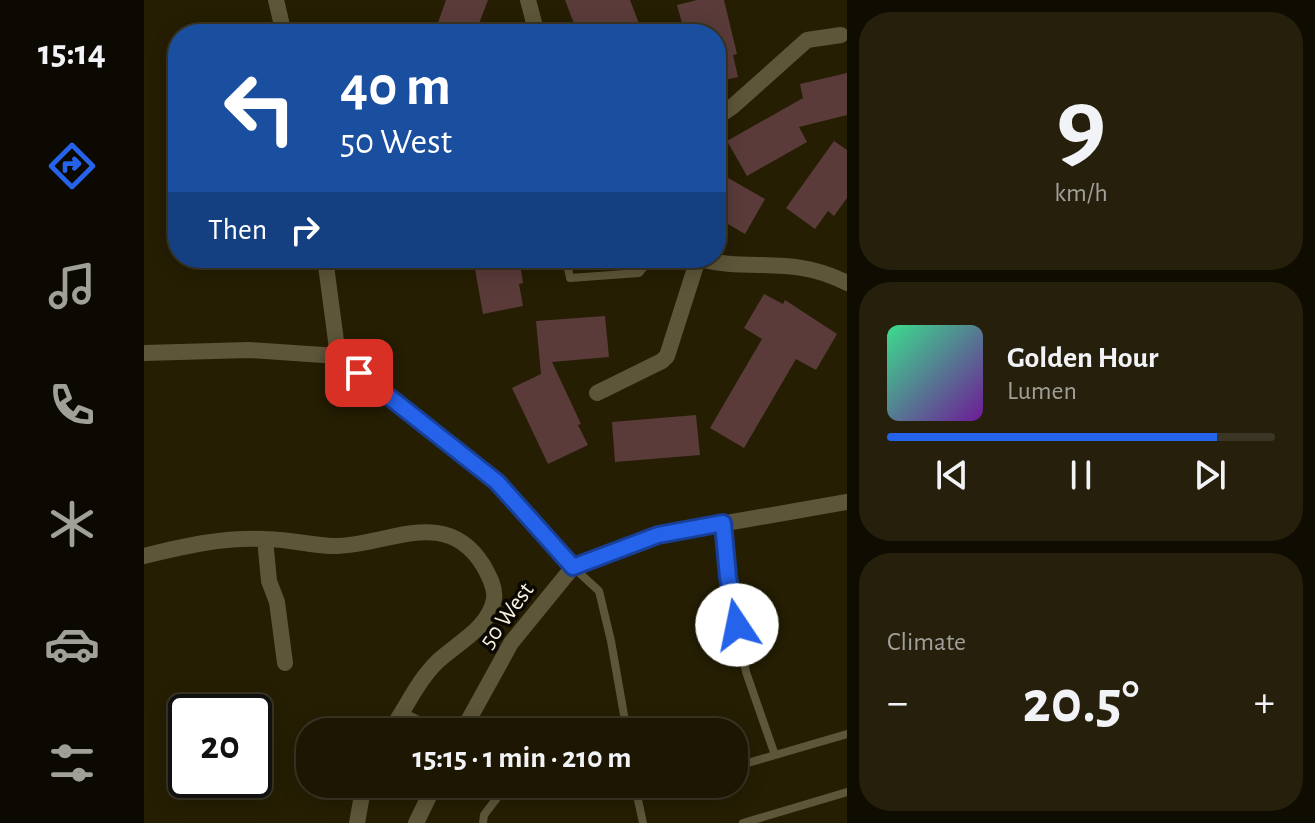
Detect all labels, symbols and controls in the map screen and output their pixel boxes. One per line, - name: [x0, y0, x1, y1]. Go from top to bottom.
- text: 15:14: [38, 35, 106, 71]
- icon: left: [208, 56, 312, 160]
- text: 40 m: [340, 59, 451, 115]
- text: 9: [1056, 74, 1106, 178]
- text: 50 West: [340, 124, 452, 160]
- icon: directions: [44, 138, 100, 194]
- text: km/h: [1054, 180, 1108, 206]
- icon: right: [283, 208, 327, 252]
- text: Then: [208, 215, 267, 245]
- icon: music: [44, 258, 100, 314]
- pin: [325, 339, 393, 407]
- text: Golden Hour: [1007, 343, 1159, 373]
- icon: arrive: [337, 351, 381, 395]
- icon: phone: [44, 377, 100, 433]
- text: Lumen: [1007, 378, 1077, 404]
- icon: previous: [930, 453, 974, 497]
- icon: pause: [1059, 453, 1103, 497]
- icon: next: [1188, 453, 1232, 497]
- icon: climate: [44, 496, 100, 552]
- street label: 50 West: [475, 578, 539, 653]
- position arrow: [695, 583, 779, 667]
- icon: car: [44, 616, 100, 672]
- text: Climate: [887, 629, 966, 655]
- text: 20.5°: [1023, 673, 1139, 733]
- text: −: [887, 681, 908, 725]
- text: +: [1254, 681, 1275, 725]
- speed limit sign: 20: [168, 694, 272, 798]
- icon: filters: [44, 735, 100, 791]
- text: 15:15 · 1 min · 210 m: [413, 743, 631, 773]

